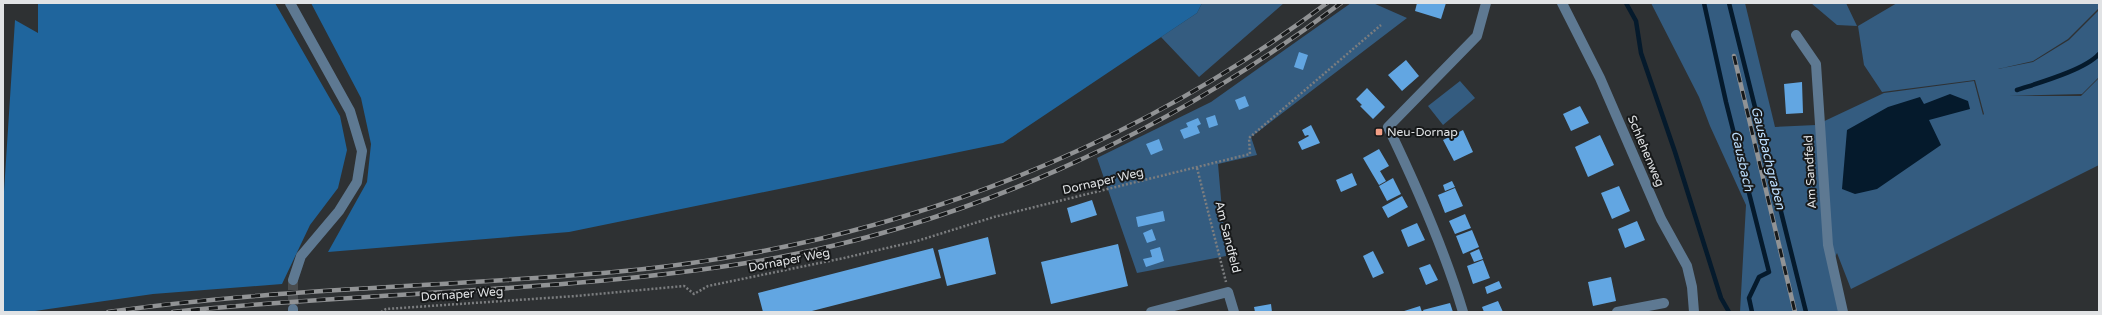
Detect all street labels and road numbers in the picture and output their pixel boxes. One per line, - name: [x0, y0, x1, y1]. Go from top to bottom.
- street label: Schlehenweg: [1625, 113, 1667, 189]
- street label: Am Sandfeld: [1801, 135, 1819, 209]
- street label: Dornaper Weg: [1061, 165, 1145, 197]
- street label: Am Sandfeld: [1212, 200, 1244, 274]
- street label: Dornaper Weg: [747, 245, 831, 275]
- street label: Dornaper Weg: [420, 284, 504, 304]

